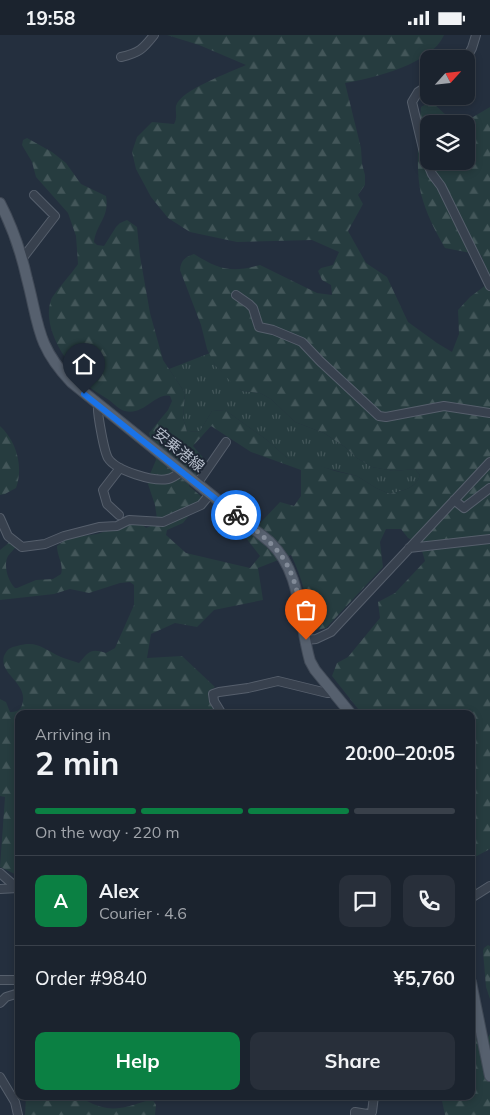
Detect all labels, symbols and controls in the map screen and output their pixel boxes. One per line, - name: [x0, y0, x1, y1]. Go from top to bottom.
- text: 19:58: [25, 6, 75, 30]
- north arrow: [420, 50, 475, 105]
- map controls: [420, 50, 475, 170]
- button: layers: [420, 115, 475, 170]
- pin: [63, 343, 105, 394]
- icon: home: [70, 350, 98, 378]
- street label: 安乗港線: [150, 423, 209, 476]
- courier: [211, 490, 261, 540]
- icon: bike: [222, 501, 250, 529]
- pin: [285, 589, 327, 640]
- icon: bag: [292, 596, 320, 624]
- text: Arriving in: [35, 724, 111, 744]
- text: 20:00–20:05: [345, 741, 455, 765]
- text: 2 min: [35, 743, 119, 783]
- text: On the way · 220 m: [35, 822, 180, 842]
- button: chat: [339, 875, 391, 927]
- button: phone: [403, 875, 455, 927]
- text: Alex: [99, 879, 139, 903]
- text: A: [54, 889, 68, 913]
- text: Courier · 4.6: [99, 903, 187, 923]
- text: Order #9840: [35, 966, 147, 990]
- text: ¥5,760: [393, 966, 455, 990]
- button: Help: [35, 1032, 240, 1090]
- button: Share: [250, 1032, 455, 1090]

